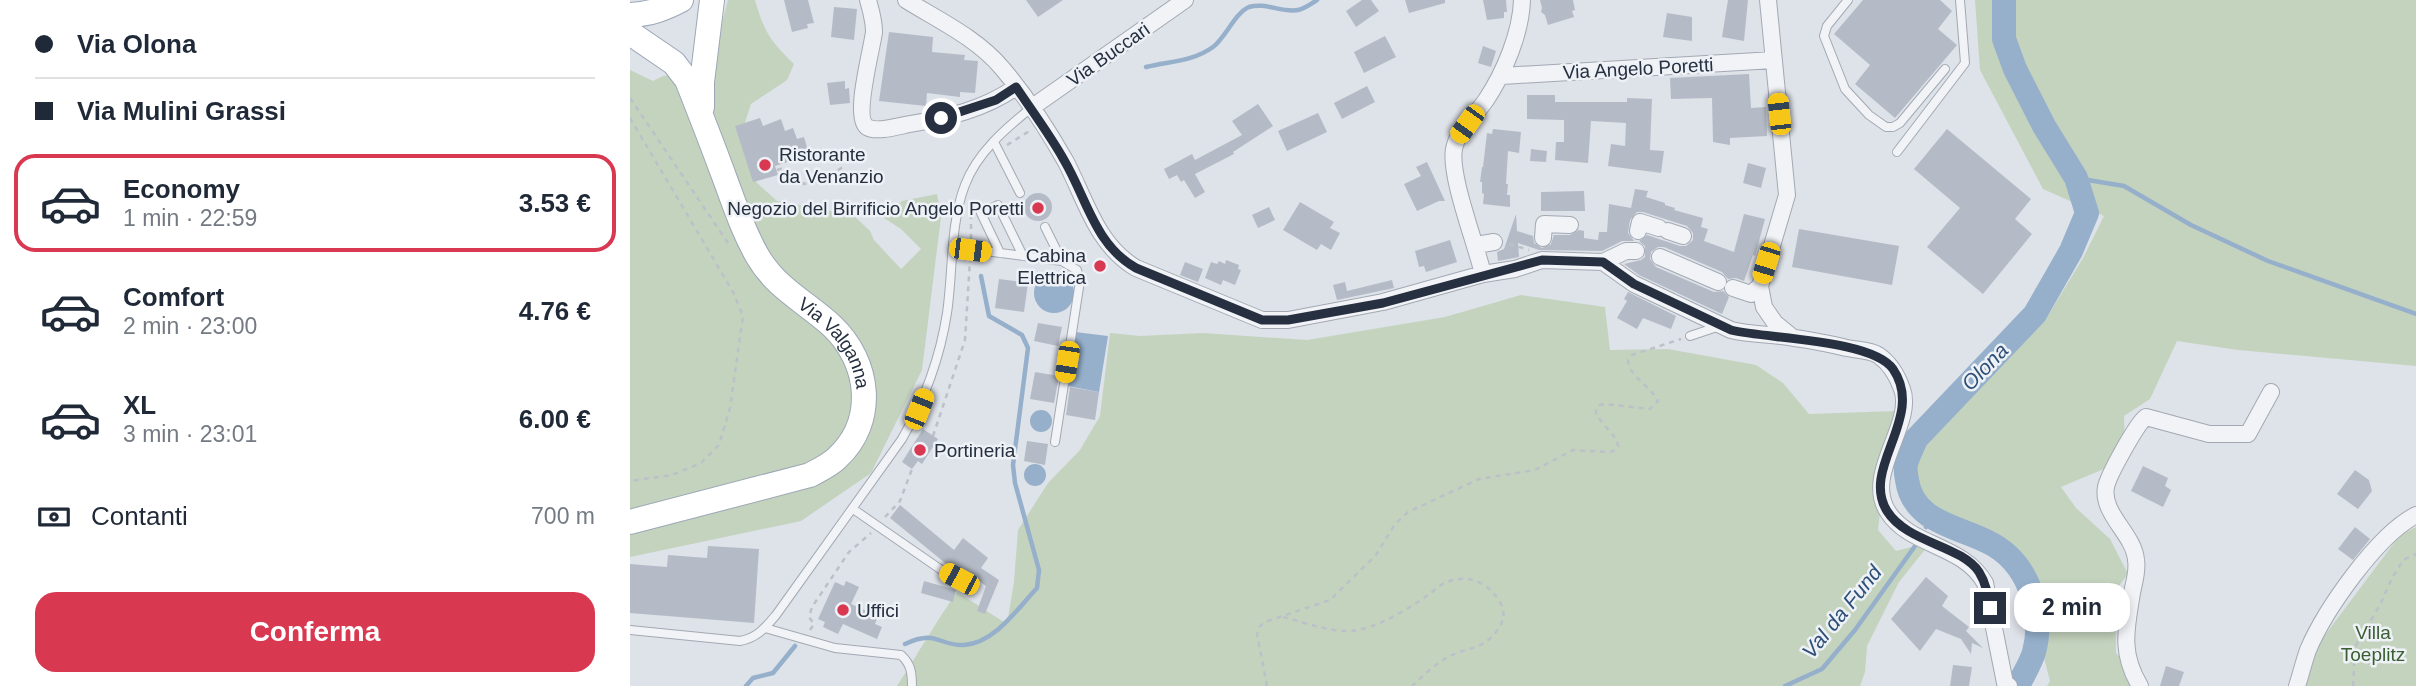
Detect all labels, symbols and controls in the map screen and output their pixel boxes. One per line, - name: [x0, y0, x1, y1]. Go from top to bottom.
- street label: Via Buccari: [1063, 18, 1154, 90]
- text: Via Olona: [77, 29, 196, 59]
- street label: Via Angelo Poretti: [1562, 54, 1714, 83]
- car: [1767, 92, 1792, 136]
- text: Via Mulini Grassi: [77, 96, 286, 126]
- car: [1447, 101, 1488, 147]
- route start: [925, 102, 957, 134]
- place label: Ristorante da Venanzio: [779, 144, 884, 187]
- marker: Ristorante da Venanzio: [757, 157, 773, 173]
- icon: car: [39, 172, 102, 235]
- text: Economy: [123, 174, 240, 204]
- text: 3.53 €: [519, 188, 591, 218]
- place label: Negozio del Birrificio Angelo Poretti: [727, 198, 1024, 219]
- marker: Negozio del Birrificio Angelo Poretti: [1030, 200, 1046, 216]
- text: 1 min · 22:59: [123, 205, 257, 231]
- car: [948, 237, 993, 263]
- car: [1750, 240, 1783, 286]
- place label: Cabina Elettrica: [1017, 245, 1086, 288]
- marker: Cabina Elettrica: [1092, 258, 1108, 274]
- icon: car: [39, 280, 102, 343]
- text: Comfort: [123, 282, 224, 312]
- street label: Via Valganna: [794, 293, 874, 391]
- text: 4.76 €: [519, 296, 591, 326]
- text: 2 min · 23:00: [123, 313, 257, 339]
- water label: Olona: [1957, 339, 2012, 395]
- car: [1054, 340, 1081, 384]
- car: [902, 386, 937, 432]
- icon: car: [39, 388, 102, 451]
- text: XL: [123, 390, 156, 420]
- text: 6.00 €: [519, 404, 591, 434]
- text: 3 min · 23:01: [123, 421, 257, 447]
- place label: Portineria: [934, 440, 1016, 461]
- marker: Portineria: [912, 442, 928, 458]
- icon: cash: [35, 498, 73, 536]
- text: Contanti: [91, 501, 188, 531]
- text: 700 m: [531, 503, 595, 529]
- car: [936, 560, 983, 598]
- water label: Val da Fund: [1797, 560, 1887, 663]
- callout: 2 min: [2014, 584, 2130, 632]
- button: Conferma: [35, 592, 595, 672]
- route end: [1974, 592, 2006, 624]
- text: 2 min: [2042, 594, 2102, 620]
- place label: Uffici: [857, 600, 899, 621]
- marker: Uffici: [835, 602, 851, 618]
- park label: Villa Toeplitz: [2341, 622, 2405, 665]

